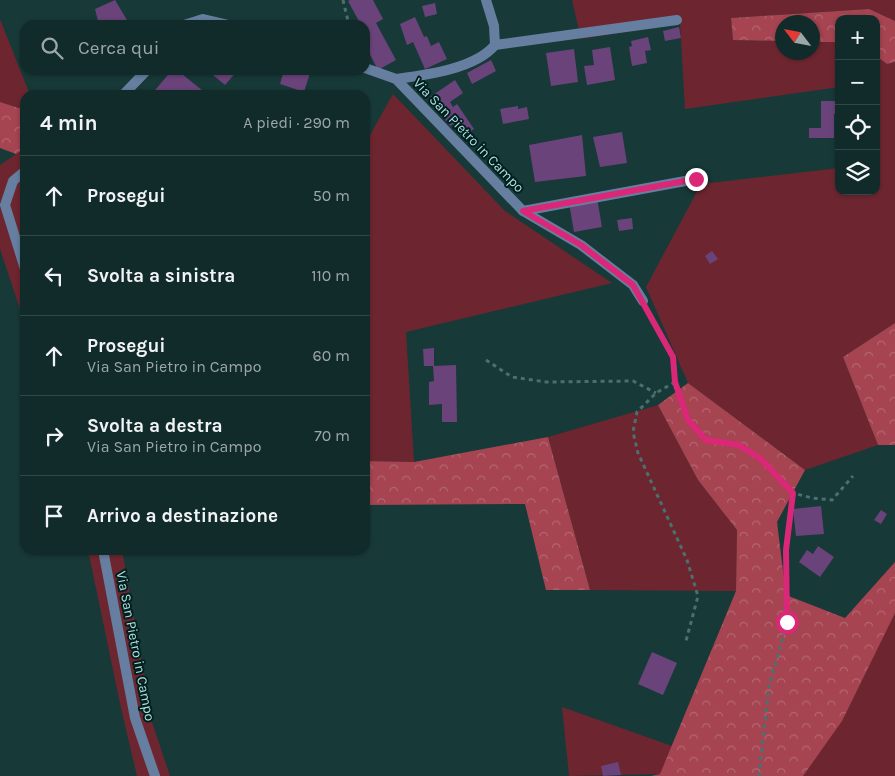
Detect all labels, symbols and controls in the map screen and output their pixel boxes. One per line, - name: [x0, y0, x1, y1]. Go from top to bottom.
- north arrow: [775, 15, 820, 60]
- map controls: [835, 15, 880, 195]
- button: +: [835, 15, 880, 60]
- search box: [20, 20, 370, 75]
- icon: search: [38, 34, 66, 62]
- text: Cerca qui: [78, 37, 159, 59]
- button: −: [835, 60, 880, 105]
- street label: Via San Pietro in Campo: [410, 75, 528, 196]
- button: locate: [835, 105, 880, 150]
- text: 4 min: [40, 111, 98, 135]
- text: A piedi · 290 m: [243, 113, 350, 132]
- button: layers: [835, 150, 880, 195]
- route end: [685, 168, 708, 191]
- icon: ahead: [40, 182, 68, 210]
- text: Prosegui: [87, 185, 166, 207]
- text: 50 m: [313, 186, 350, 205]
- icon: left: [40, 262, 68, 290]
- text: Svolta a sinistra: [87, 265, 235, 287]
- text: 110 m: [311, 266, 350, 285]
- text: Prosegui: [87, 335, 166, 357]
- icon: ahead: [40, 342, 68, 370]
- text: 60 m: [313, 346, 350, 365]
- text: Via San Pietro in Campo: [87, 357, 261, 376]
- text: Svolta a destra: [87, 415, 223, 437]
- icon: right: [40, 422, 68, 450]
- text: 70 m: [314, 426, 350, 445]
- text: Via San Pietro in Campo: [87, 437, 261, 456]
- icon: arrive: [40, 502, 68, 530]
- text: Arrivo a destinazione: [87, 505, 278, 527]
- street label: Via San Pietro in Campo: [113, 570, 158, 723]
- route start: [776, 611, 799, 634]

